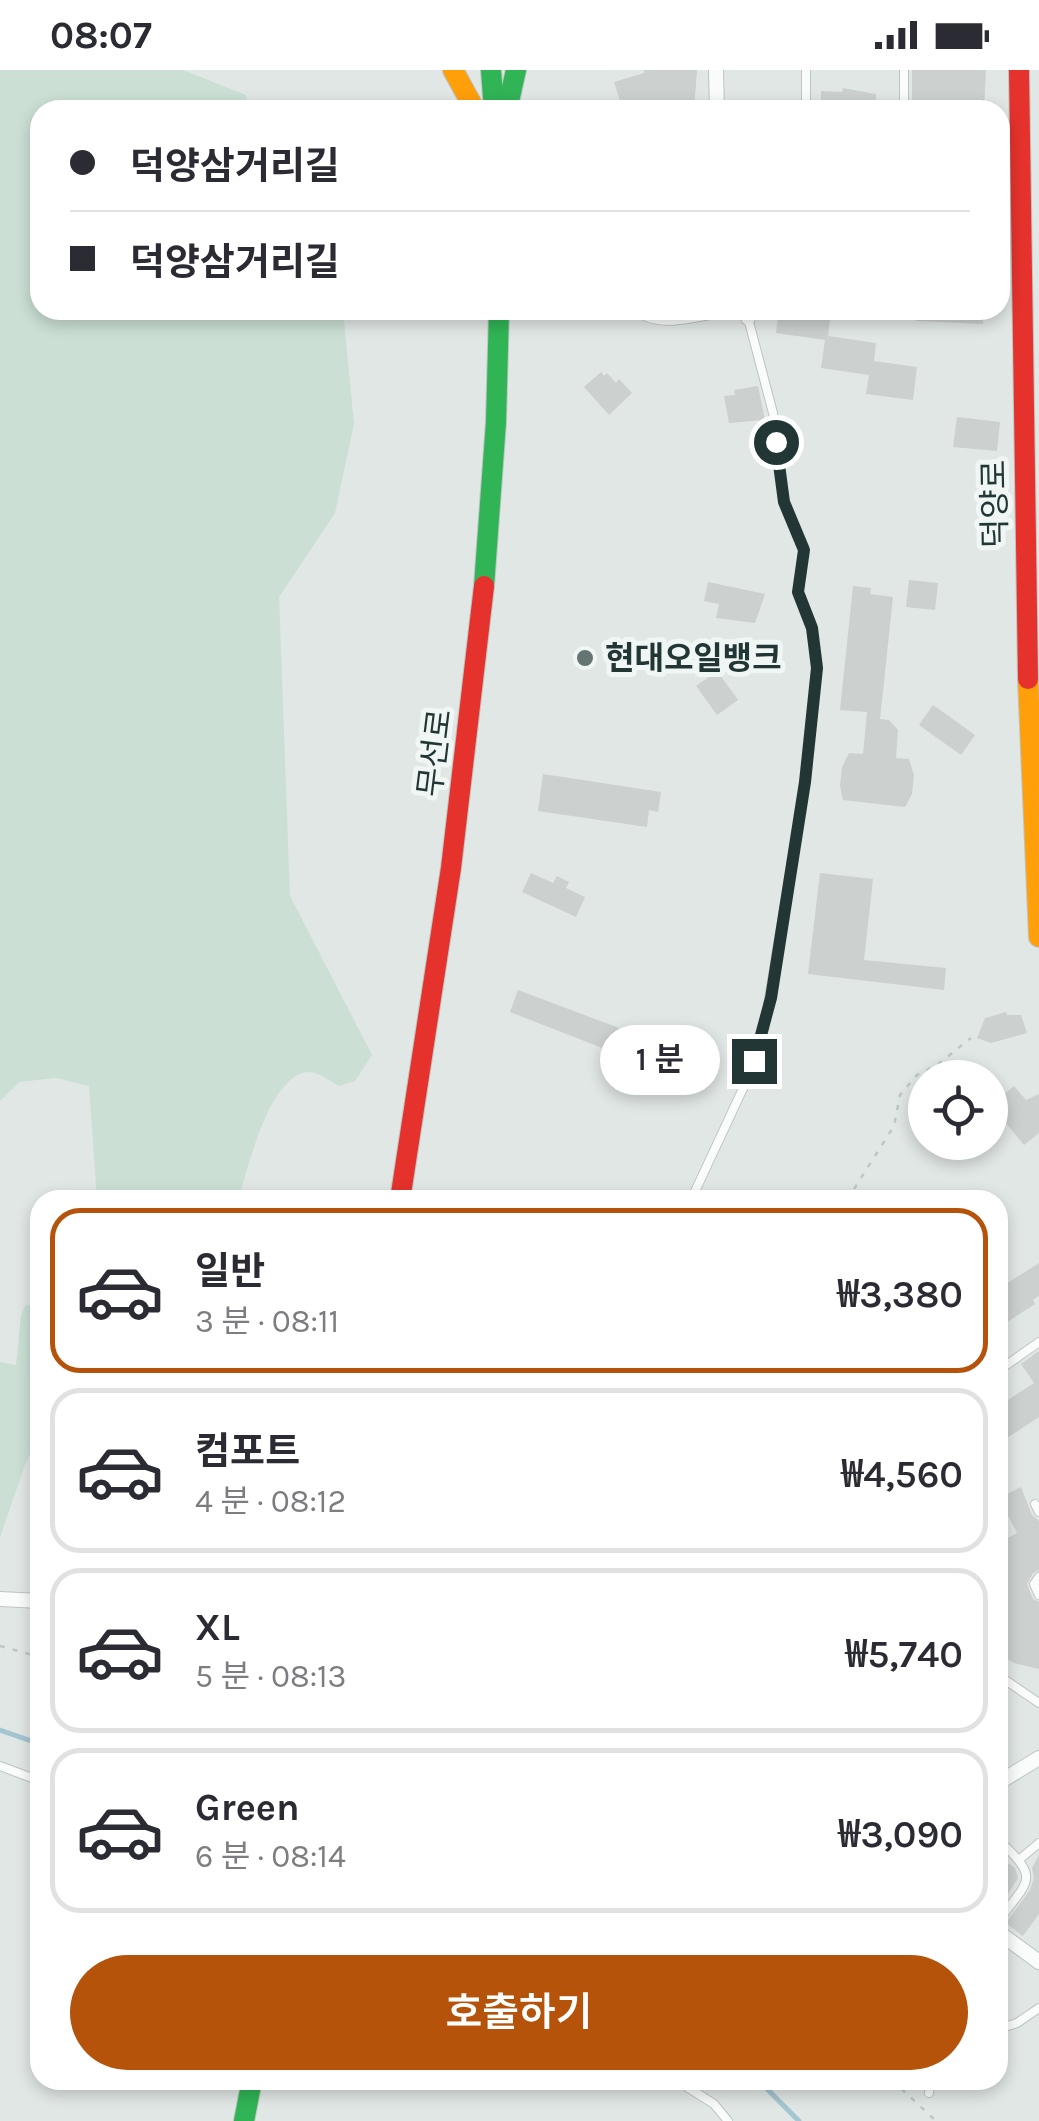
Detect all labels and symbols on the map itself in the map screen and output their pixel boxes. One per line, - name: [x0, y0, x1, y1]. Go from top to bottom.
- route start: [754, 420, 799, 465]
- street label: 덕양로: [976, 460, 1014, 548]
- place label: 현대오일뱅크: [605, 640, 782, 677]
- marker: 현대오일뱅크: [574, 647, 596, 669]
- street label: 무선로: [411, 707, 459, 799]
- callout: 1 분: [599, 1026, 719, 1096]
- route end: [732, 1039, 777, 1084]

